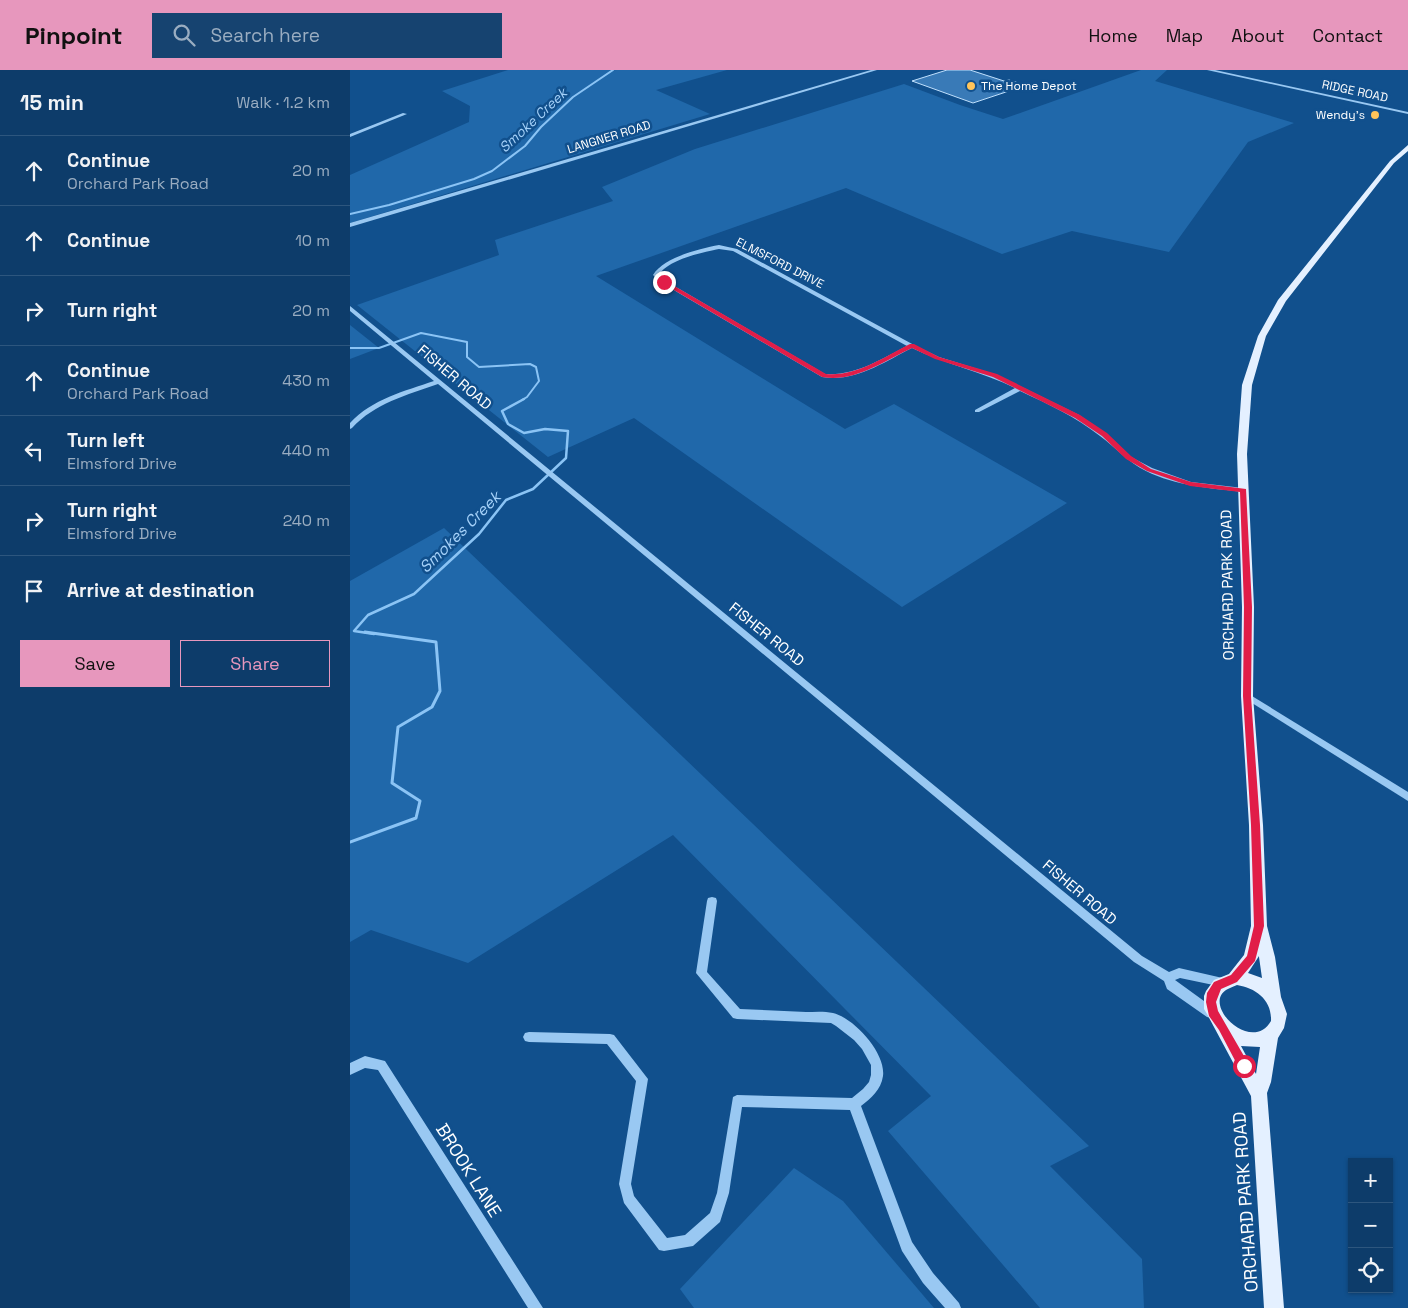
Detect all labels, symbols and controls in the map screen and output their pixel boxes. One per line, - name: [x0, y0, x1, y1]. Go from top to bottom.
- search box: [152, 13, 502, 58]
- text: Pinpoint: [25, 20, 122, 51]
- icon: search: [170, 21, 198, 49]
- text: Search here: [210, 23, 320, 48]
- text: Home: [1089, 24, 1138, 47]
- text: Map: [1166, 24, 1203, 47]
- text: About: [1231, 24, 1285, 47]
- text: Contact: [1313, 24, 1383, 47]
- street label: RIDGE ROAD: [1320, 76, 1390, 106]
- place label: The Home Depot: [981, 78, 1077, 94]
- marker: The Home Depot: [965, 80, 977, 92]
- water label: Smoke Creek: [495, 83, 572, 156]
- text: 15 min: [20, 89, 84, 116]
- text: Walk · 1.2 km: [236, 92, 330, 113]
- place label: Wendy's: [1316, 107, 1365, 123]
- marker: Wendy's: [1369, 109, 1381, 121]
- street label: LANGNER ROAD: [565, 117, 653, 157]
- text: Continue: [67, 148, 150, 173]
- icon: ahead: [20, 157, 48, 185]
- text: 20 m: [292, 160, 330, 181]
- text: Orchard Park Road: [67, 173, 209, 194]
- icon: ahead: [20, 227, 48, 255]
- text: Continue: [67, 228, 150, 253]
- text: 10 m: [295, 230, 330, 251]
- street label: ELMSFORD DRIVE: [733, 234, 827, 292]
- route end: [653, 271, 676, 294]
- icon: right: [20, 297, 48, 325]
- text: Turn right: [67, 298, 157, 323]
- text: 20 m: [292, 300, 330, 321]
- street label: FISHER ROAD: [414, 340, 496, 414]
- text: Continue: [67, 358, 150, 383]
- icon: ahead: [20, 367, 48, 395]
- text: 430 m: [282, 370, 330, 391]
- text: Orchard Park Road: [67, 383, 209, 404]
- text: Turn left: [67, 428, 145, 453]
- icon: left: [20, 437, 48, 465]
- text: 440 m: [282, 440, 330, 461]
- text: Elmsford Drive: [67, 453, 177, 474]
- water label: Smokes Creek: [415, 485, 507, 577]
- text: Turn right: [67, 498, 157, 523]
- icon: right: [20, 507, 48, 535]
- text: 240 m: [283, 510, 330, 531]
- street label: ORCHARD PARK ROAD: [1216, 510, 1238, 660]
- text: Elmsford Drive: [67, 523, 177, 544]
- icon: arrive: [20, 577, 48, 605]
- text: Arrive at destination: [67, 578, 255, 603]
- street label: FISHER ROAD: [726, 598, 809, 670]
- button: Save: [20, 640, 170, 687]
- button: Share: [180, 640, 330, 687]
- street label: FISHER ROAD: [1039, 855, 1121, 929]
- route start: [1233, 1055, 1256, 1078]
- street label: ORCHARD PARK ROAD: [1227, 1111, 1263, 1293]
- street label: BROOK LANE: [431, 1119, 507, 1221]
- map controls: [1348, 1158, 1393, 1293]
- button: +: [1348, 1158, 1393, 1203]
- button: −: [1348, 1203, 1393, 1248]
- button: locate: [1348, 1248, 1393, 1293]

